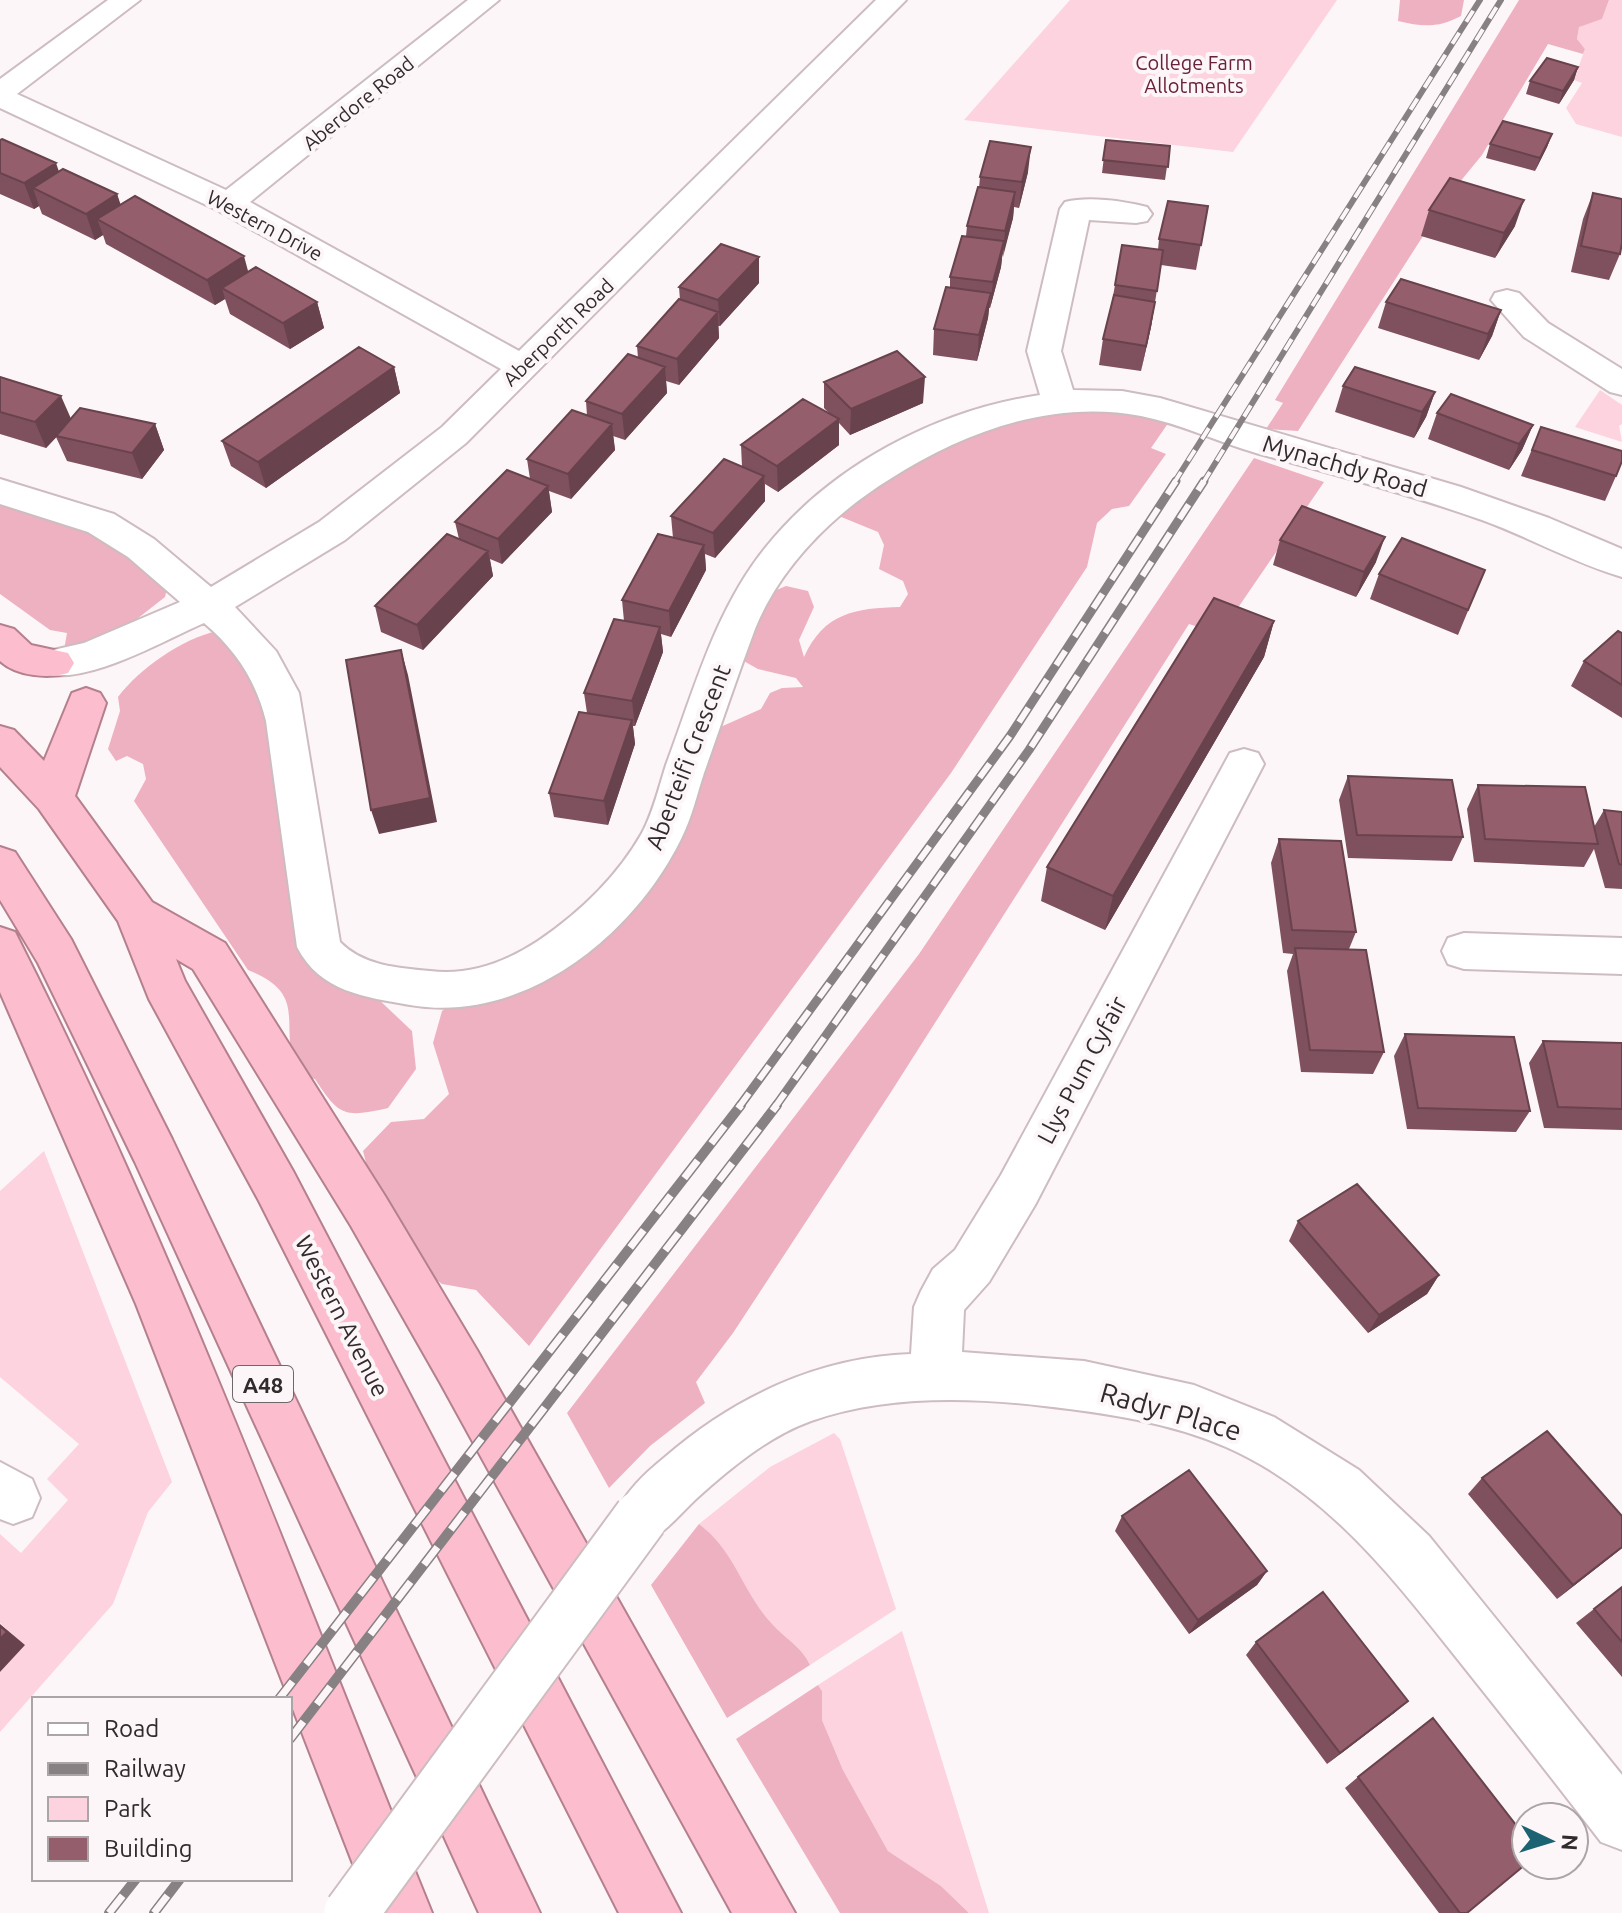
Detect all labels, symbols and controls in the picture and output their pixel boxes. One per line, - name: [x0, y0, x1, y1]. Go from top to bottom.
- street label: Aberdore Road: [298, 51, 418, 155]
- park label: College Farm Allotments: [1135, 51, 1253, 97]
- street label: Western Drive: [203, 185, 327, 265]
- street label: Aberporth Road: [498, 274, 618, 390]
- street label: Mynachdy Road: [1260, 430, 1430, 502]
- street label: Aberteifi Crescent: [640, 660, 736, 853]
- street label: Llys Pum Cyfair: [1032, 992, 1132, 1148]
- street label: Western Avenue: [290, 1231, 394, 1401]
- road number: A48: [233, 1366, 293, 1402]
- street label: Radyr Place: [1097, 1376, 1245, 1446]
- legend: [32, 1697, 292, 1881]
- text: Road: [104, 1715, 159, 1742]
- text: Railway: [104, 1755, 186, 1782]
- text: Park: [104, 1795, 152, 1822]
- north arrow: [1510, 1801, 1590, 1881]
- text: N: [1557, 1833, 1583, 1851]
- text: Building: [104, 1835, 192, 1862]

